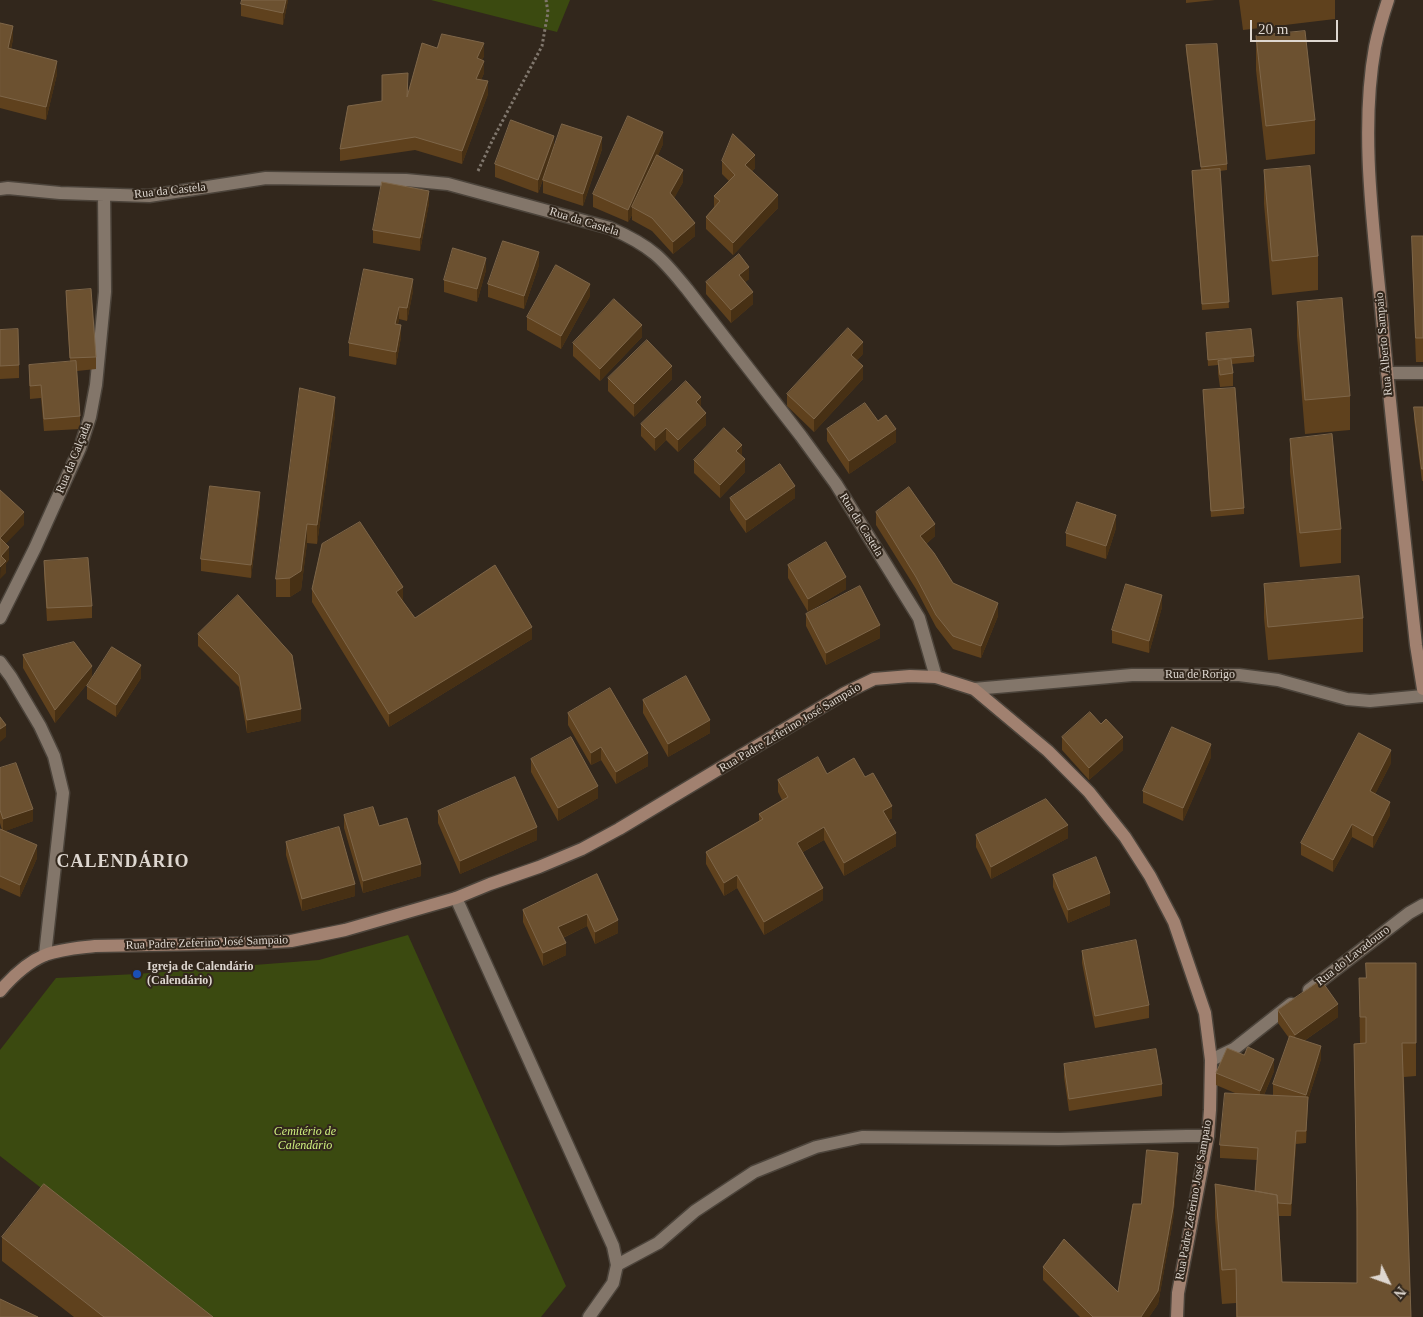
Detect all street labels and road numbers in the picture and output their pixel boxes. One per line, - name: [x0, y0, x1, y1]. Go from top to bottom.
- street label: Rua da Castela: [133, 180, 207, 202]
- street label: Rua da Castela: [547, 205, 621, 239]
- street label: Rua Alberto Sampaio: [1372, 292, 1396, 396]
- street label: Rua da Calçada: [53, 420, 95, 496]
- street label: Rua da Castela: [836, 491, 886, 559]
- street label: Rua de Rorigo: [1165, 668, 1235, 682]
- street label: Rua Padre Zeferino José Sampaio: [717, 680, 863, 776]
- street label: Rua do Lavadouro: [1313, 923, 1393, 989]
- street label: Rua Padre Zeferino José Sampaio: [125, 933, 289, 953]
- street label: Rua Padre Zeferino José Sampaio: [1173, 1119, 1215, 1281]

